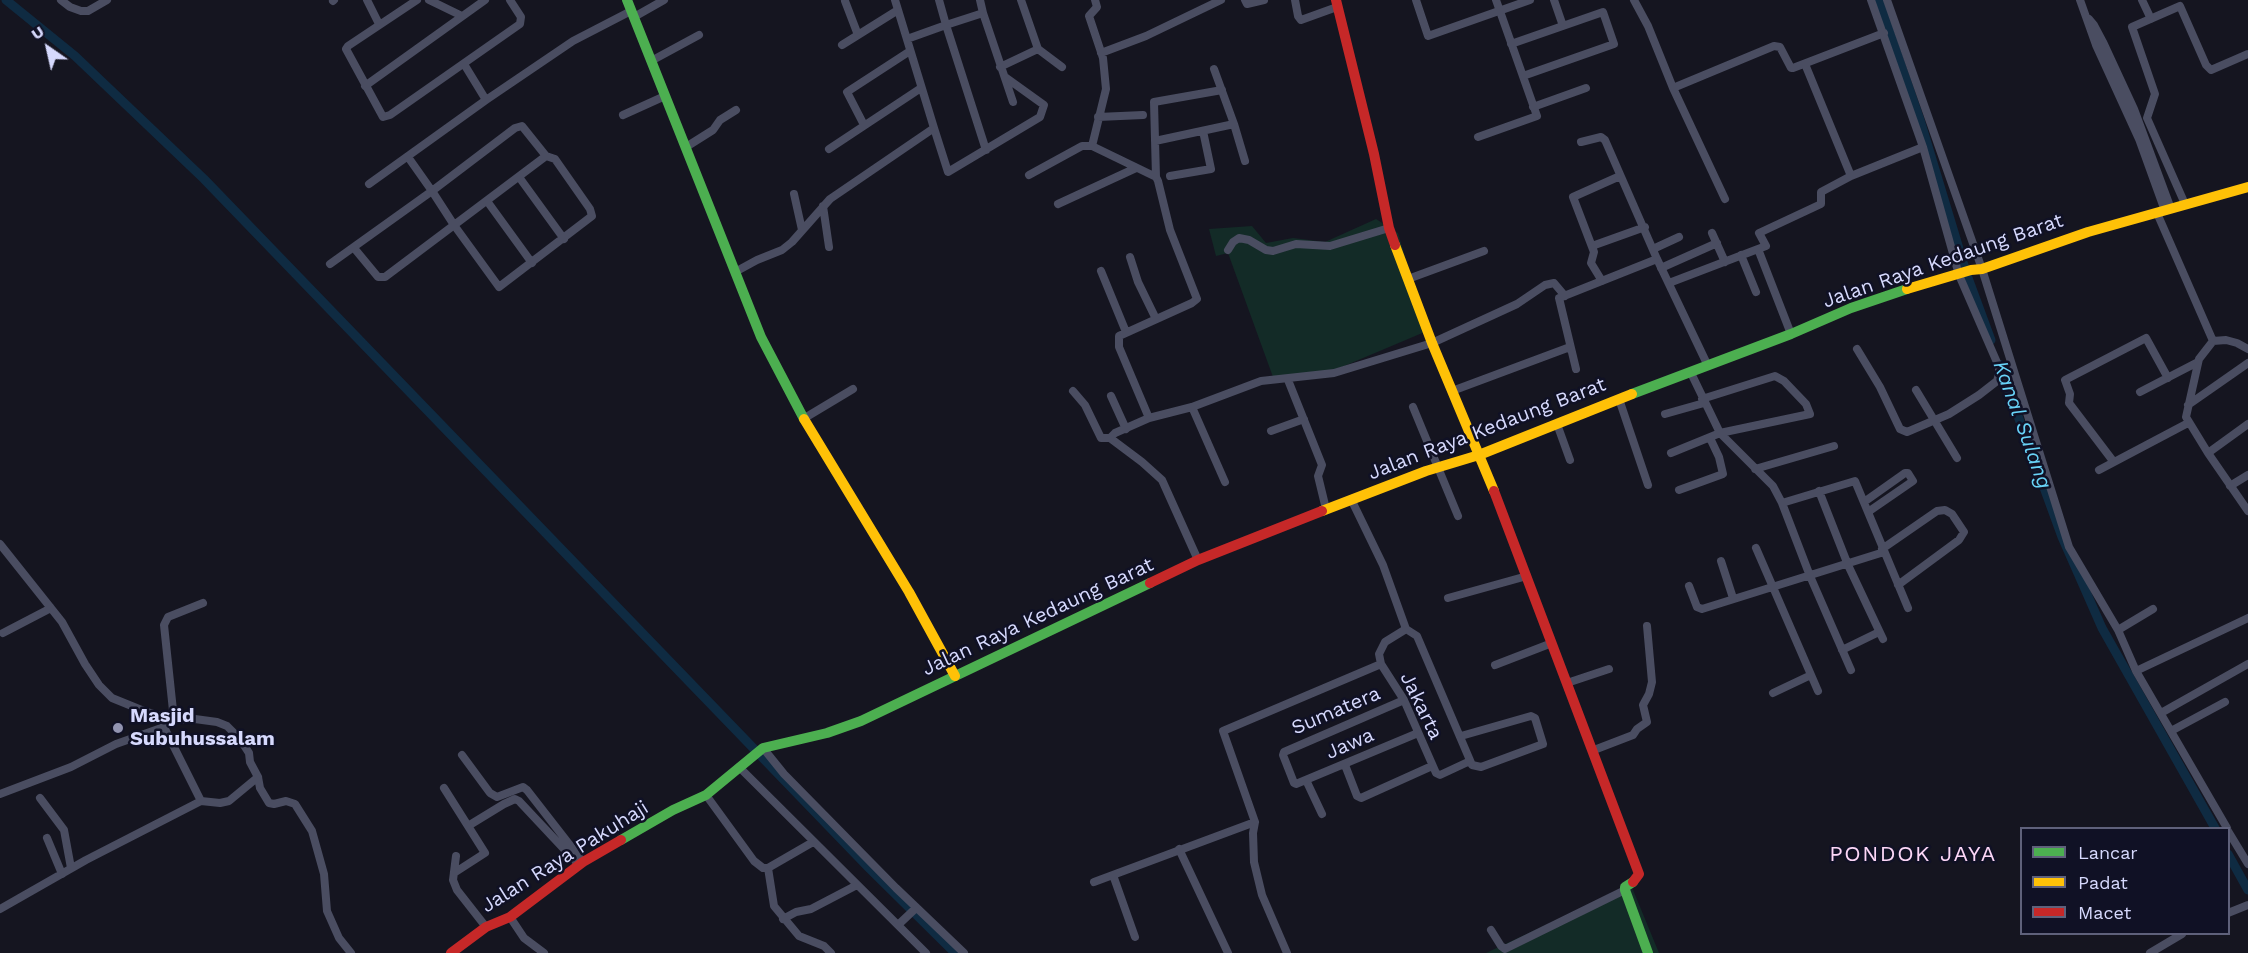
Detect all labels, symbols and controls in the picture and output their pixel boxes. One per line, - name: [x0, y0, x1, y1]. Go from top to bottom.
- north arrow: [18, 18, 78, 78]
- text: U: [28, 22, 48, 44]
- street label: Jalan Raya Kedaung Barat: [1820, 209, 2066, 313]
- water label: Kanal Sulang: [1987, 357, 2057, 493]
- street label: Jalan Raya Kedaung Barat: [1365, 373, 1609, 485]
- street label: Jalan Raya Kedaung Barat: [918, 553, 1158, 681]
- street label: Jakarta: [1394, 668, 1448, 744]
- street label: Sumatera: [1288, 682, 1384, 740]
- place label: Masjid Subuhussalam: [130, 704, 275, 751]
- marker: Masjid Subuhussalam: [111, 721, 125, 735]
- street label: Jawa: [1322, 723, 1378, 765]
- street label: Jalan Raya Pakuhaji: [477, 796, 653, 918]
- legend: [2020, 827, 2230, 935]
- district label: PONDOK JAYA: [1829, 842, 1997, 868]
- text: Lancar: [2078, 842, 2138, 863]
- text: Padat: [2078, 872, 2128, 893]
- text: Macet: [2078, 902, 2131, 923]

